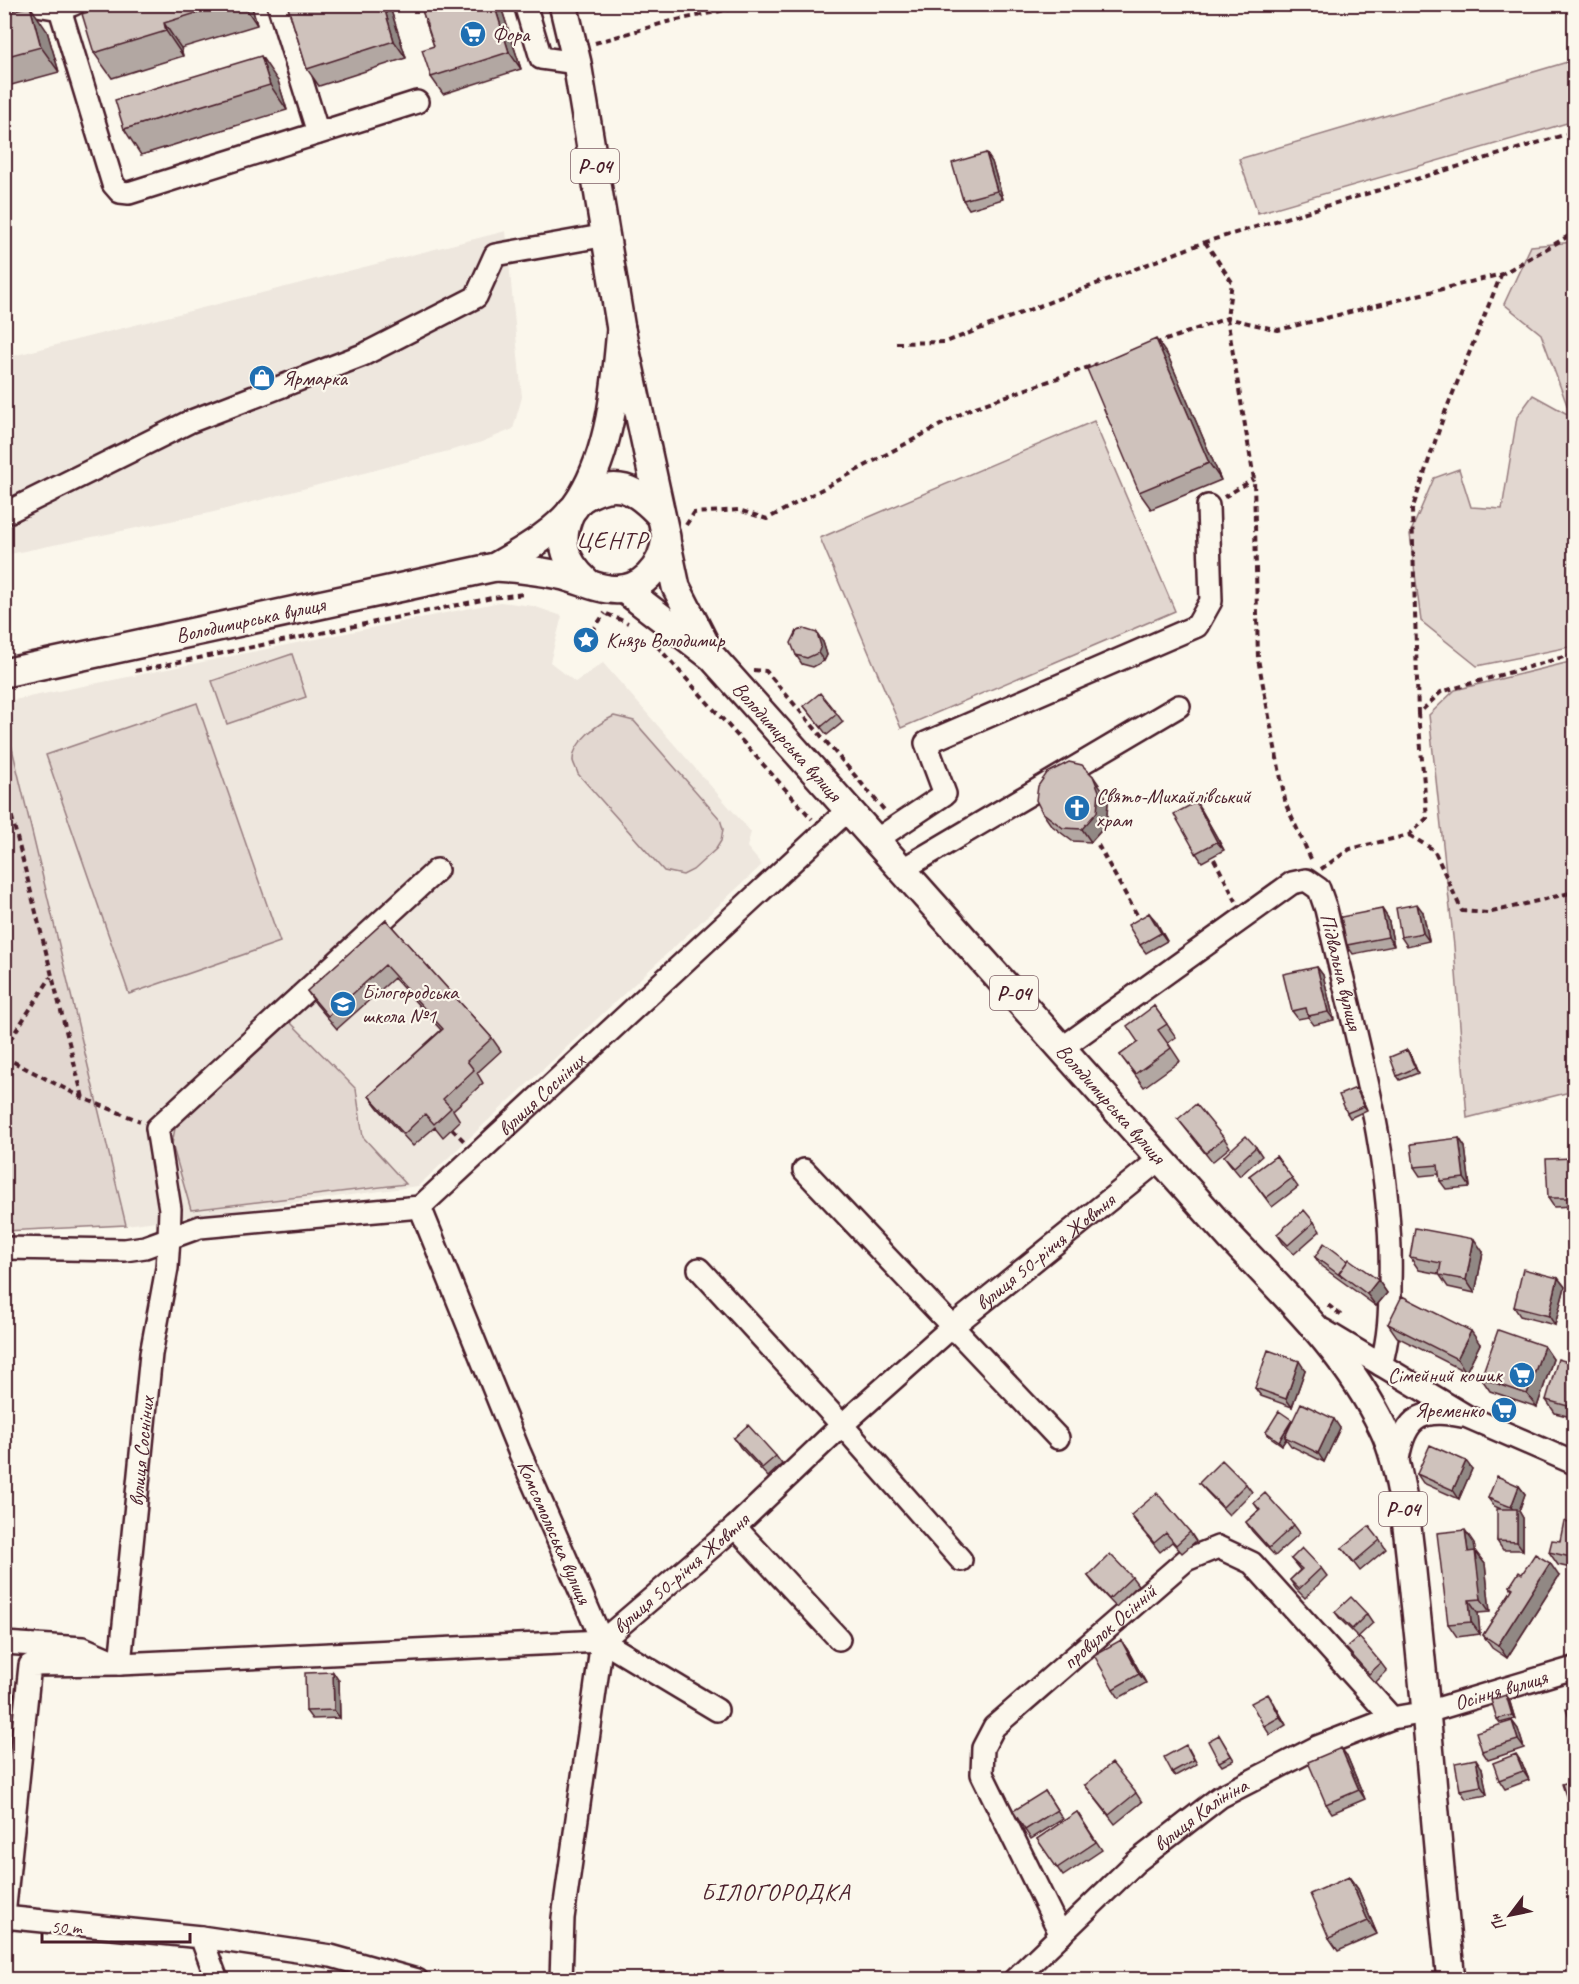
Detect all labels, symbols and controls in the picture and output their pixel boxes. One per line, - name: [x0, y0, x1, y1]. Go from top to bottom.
- supermarket icon: Фора: [458, 19, 488, 49]
- place label: Фора: [492, 21, 531, 47]
- road number: Р-04: [571, 149, 619, 183]
- shop icon: Ярмарка: [247, 363, 277, 393]
- place label: Ярмарка: [282, 365, 349, 391]
- district label: ЦЕНТР: [576, 525, 650, 555]
- street label: Володимирська вулиця: [173, 591, 329, 649]
- place icon: Князь Володимир: [571, 625, 601, 655]
- place label: Князь Володимир: [606, 627, 725, 653]
- street label: Володимирська вулиця: [727, 676, 848, 807]
- place label: Свято-Михайлівський храм: [1096, 783, 1252, 833]
- church icon: Свято-Михайлівський храм: [1062, 793, 1092, 823]
- street label: Підвальна вулиця: [1314, 911, 1368, 1034]
- road number: Р-04: [990, 976, 1038, 1010]
- place label: Білогородська школа №1: [362, 979, 460, 1029]
- school or university icon: Білогородська школа №1: [328, 989, 358, 1019]
- street label: Володимирська вулиця: [1051, 1038, 1172, 1170]
- street label: вулиця Сосніних: [492, 1046, 592, 1142]
- street label: вулиця 50-річчя Жовтня: [970, 1186, 1122, 1316]
- supermarket icon: Сімейний кошик: [1507, 1360, 1537, 1390]
- place label: Сімейний кошик: [1388, 1362, 1503, 1388]
- street label: вулиця Сосніних: [123, 1394, 160, 1508]
- supermarket icon: Яременко: [1489, 1395, 1519, 1425]
- place label: Яременко: [1415, 1397, 1486, 1423]
- street label: Комсомольська вулиця: [512, 1456, 598, 1609]
- road number: Р-04: [1379, 1492, 1427, 1526]
- street label: вулиця 50-річчя Жовтня: [607, 1506, 756, 1639]
- street label: провулок Осінній: [1057, 1578, 1163, 1675]
- street label: Осіння вулиця: [1451, 1663, 1552, 1716]
- street label: вулиця Калініна: [1148, 1771, 1254, 1857]
- district label: БІЛОГОРОДКА: [701, 1877, 851, 1907]
- north arrow: [1480, 1885, 1540, 1945]
- scale bar: [42, 1906, 190, 1944]
- text: Пн: [1485, 1909, 1511, 1935]
- text: 50 m: [51, 1916, 84, 1938]

